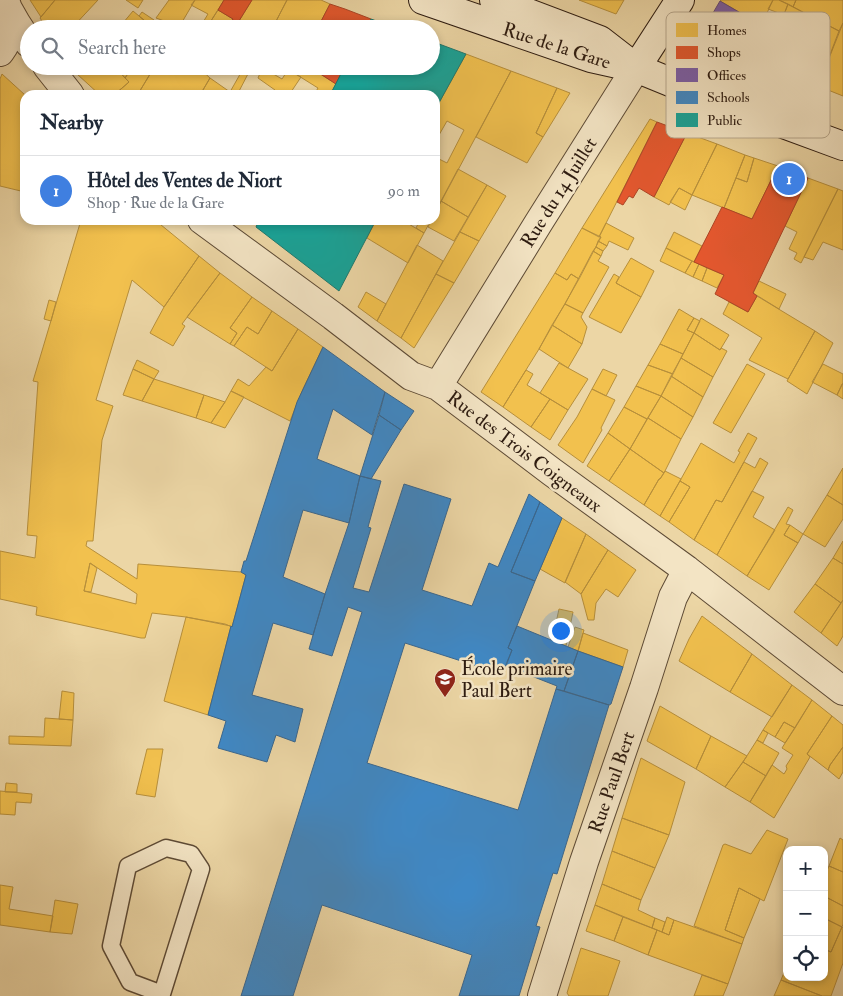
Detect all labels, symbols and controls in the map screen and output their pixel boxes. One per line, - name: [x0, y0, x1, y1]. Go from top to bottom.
- legend: [666, 12, 830, 138]
- street label: Rue de la Gare: [500, 17, 614, 75]
- search box: [20, 20, 440, 75]
- text: Homes: [707, 22, 747, 39]
- icon: search: [38, 34, 66, 62]
- text: Search here: [78, 36, 166, 60]
- text: Shops: [707, 44, 741, 62]
- text: Offices: [707, 67, 746, 84]
- text: Schools: [707, 89, 750, 106]
- text: Nearby: [40, 109, 103, 136]
- text: Public: [707, 112, 742, 129]
- street label: Rue du 14 Juillet: [515, 133, 602, 252]
- pin: 1: [773, 160, 805, 198]
- text: Hôtel des Ventes de Niort: [87, 169, 282, 193]
- text: 1: [53, 181, 59, 201]
- text: 90 m: [388, 181, 420, 201]
- text: Shop · Rue de la Gare: [87, 193, 224, 213]
- street label: Rue des Trois Coigneaux: [442, 386, 607, 518]
- your location: [548, 618, 574, 644]
- place label: École primaire Paul Bert: [461, 655, 572, 703]
- school or university icon: École primaire Paul Bert: [433, 667, 457, 698]
- street label: Rue Paul Bert: [583, 728, 641, 836]
- map controls: [783, 846, 828, 981]
- button: +: [783, 846, 828, 891]
- button: −: [783, 891, 828, 936]
- button: locate: [783, 936, 828, 981]

